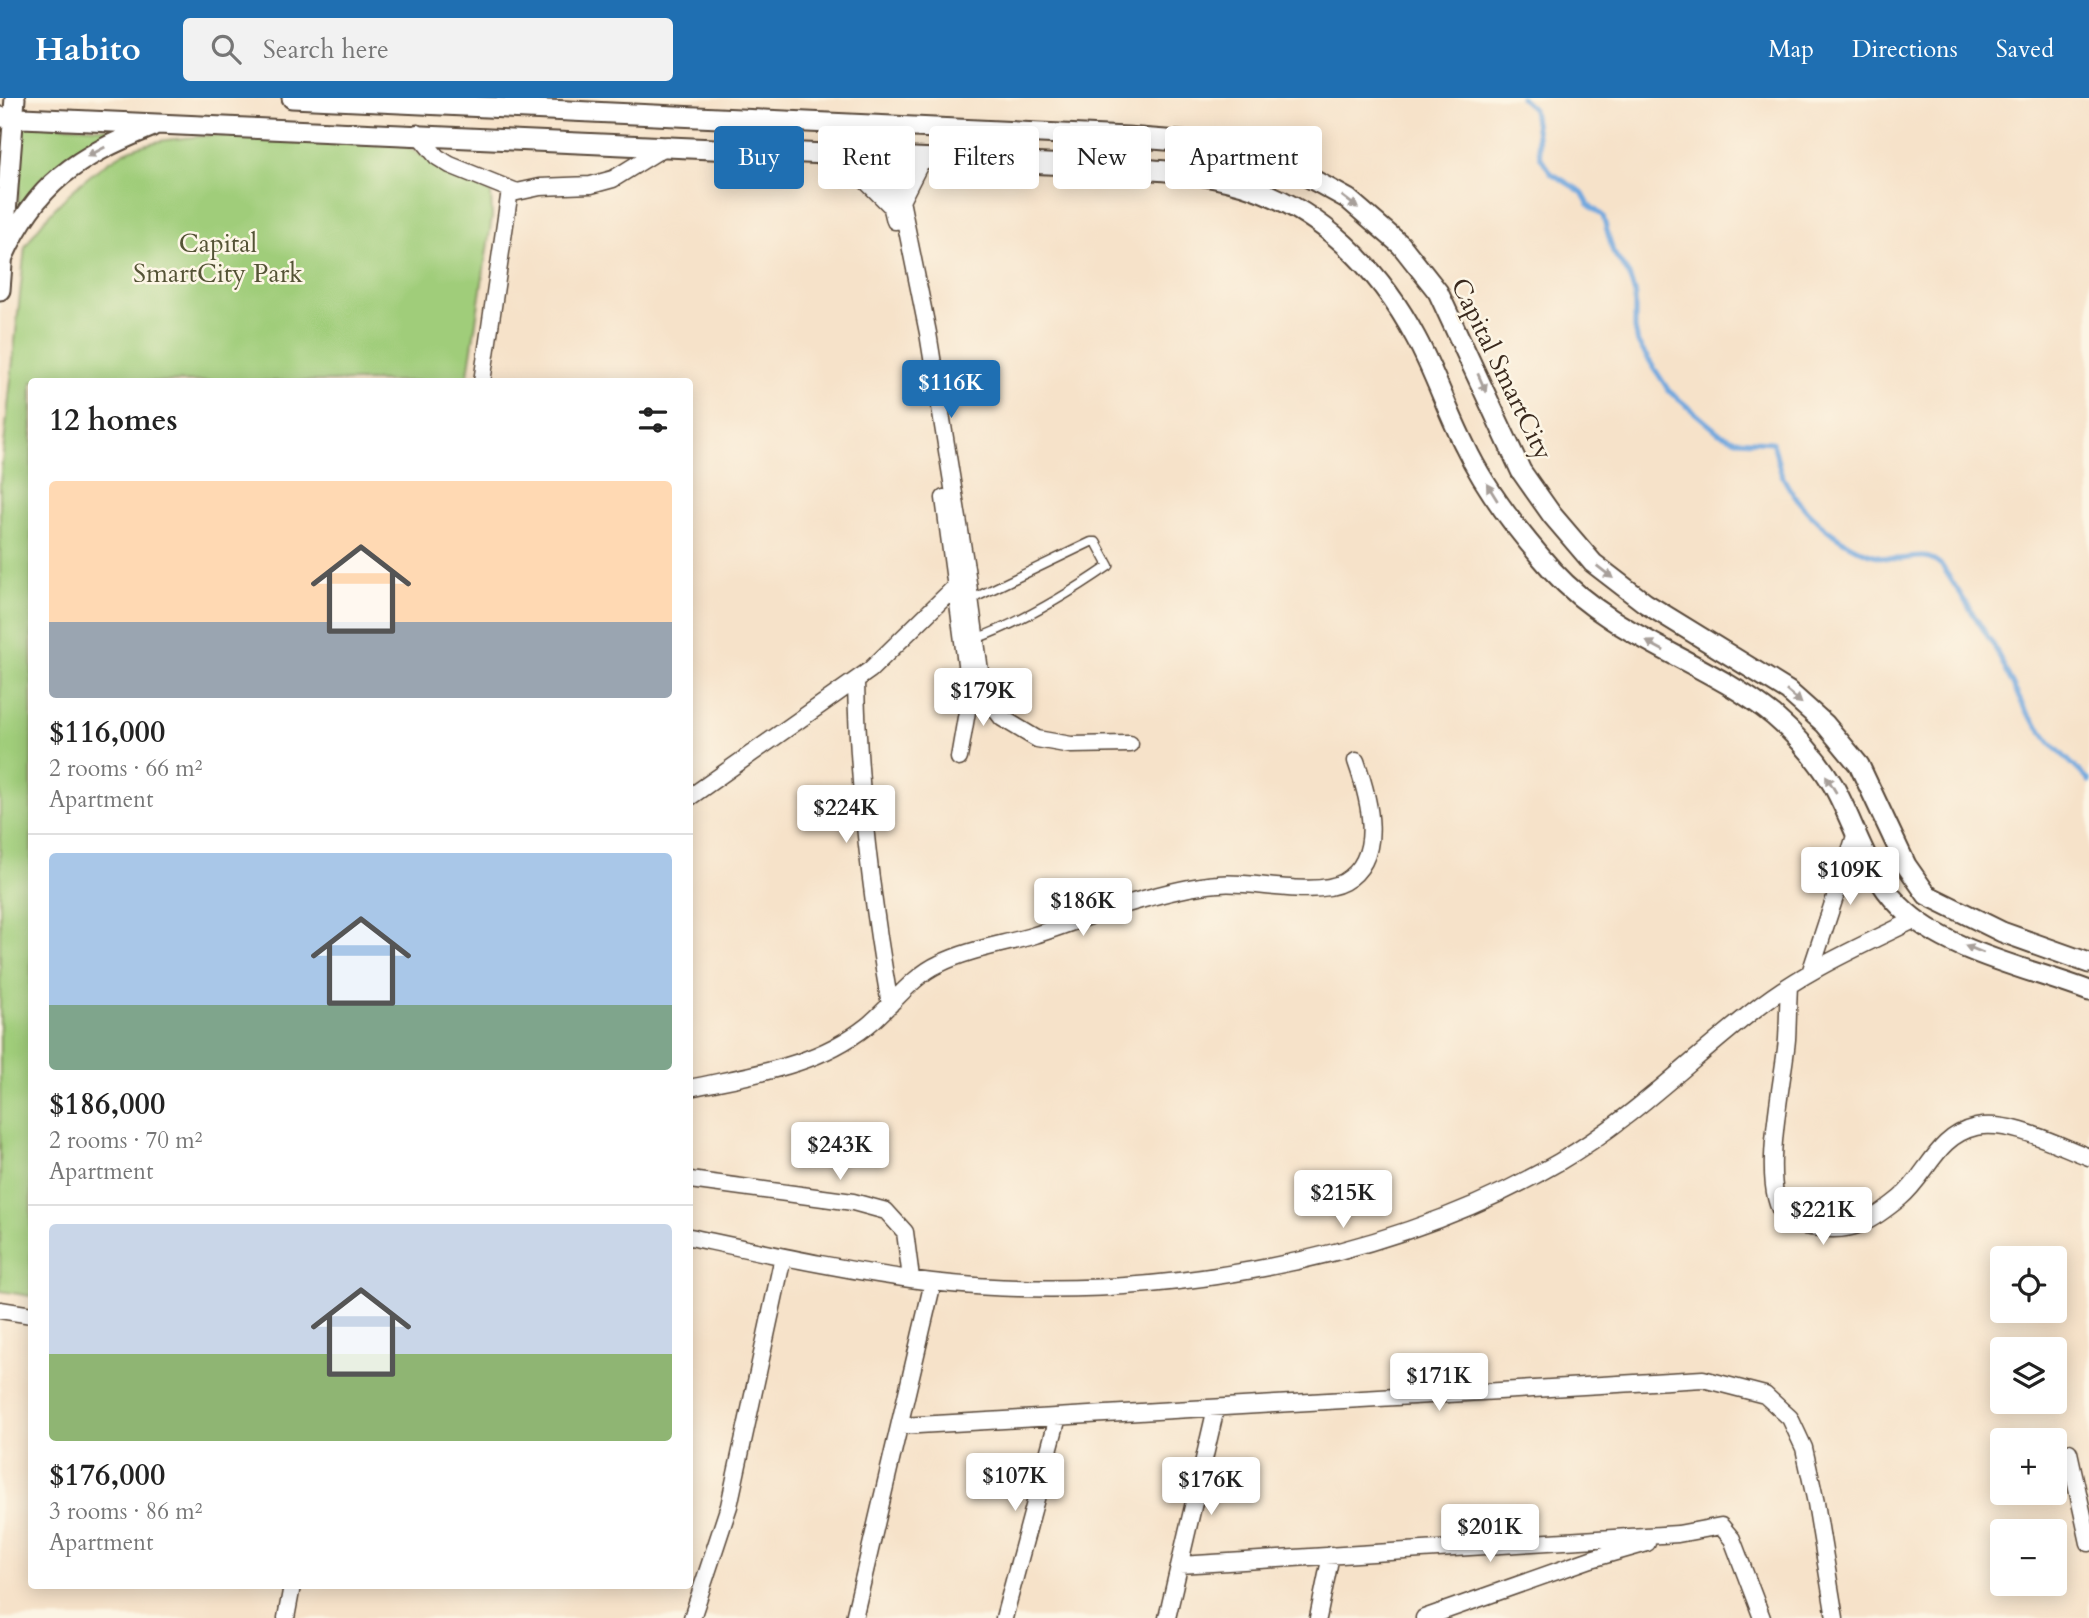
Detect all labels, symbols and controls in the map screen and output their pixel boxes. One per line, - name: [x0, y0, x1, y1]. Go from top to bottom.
- search box: [183, 18, 673, 81]
- text: Habito: [35, 27, 141, 72]
- icon: search: [207, 30, 245, 68]
- text: Search here: [263, 32, 389, 67]
- text: Map: [1768, 33, 1814, 66]
- text: Directions: [1852, 33, 1958, 66]
- text: Saved: [1996, 33, 2054, 66]
- chip: Buy: [714, 126, 804, 189]
- chip: Rent: [818, 126, 915, 189]
- chip: Filters: [929, 126, 1039, 189]
- chip: New: [1053, 126, 1151, 189]
- chip: Apartment: [1165, 126, 1322, 189]
- one-way arrow: [86, 146, 106, 158]
- one-way arrow: [1341, 195, 1359, 209]
- park label: Capital SmartCity Park: [133, 226, 303, 291]
- street label: Capital SmartCity: [1443, 272, 1561, 466]
- pin: $116K: [902, 360, 1000, 420]
- text: $116K: [918, 367, 984, 398]
- one-way arrow: [1477, 373, 1488, 394]
- text: 12 homes: [49, 400, 178, 441]
- icon: filters: [634, 401, 672, 439]
- one-way arrow: [1485, 482, 1498, 502]
- icon: home: [298, 526, 424, 652]
- one-way arrow: [1595, 564, 1613, 579]
- one-way arrow: [1645, 640, 1665, 652]
- pin: $179K: [934, 668, 1032, 728]
- text: $179K: [950, 675, 1016, 706]
- one-way arrow: [1786, 689, 1803, 704]
- text: $116,000: [49, 712, 165, 753]
- text: 2 rooms · 66 m²: [49, 753, 202, 784]
- one-way arrow: [1825, 775, 1837, 794]
- text: Apartment: [49, 784, 153, 815]
- pin: $224K: [797, 786, 895, 845]
- text: $224K: [813, 792, 879, 823]
- pin: $109K: [1801, 848, 1899, 907]
- text: $109K: [1817, 854, 1883, 885]
- pin: $186K: [1034, 878, 1132, 938]
- text: $186K: [1050, 885, 1116, 916]
- icon: home: [298, 898, 424, 1024]
- one-way arrow: [1964, 944, 1985, 955]
- text: $186,000: [49, 1084, 165, 1125]
- pin: $243K: [791, 1122, 889, 1182]
- text: 2 rooms · 70 m²: [49, 1125, 202, 1156]
- text: $243K: [807, 1129, 873, 1160]
- text: Apartment: [49, 1156, 153, 1187]
- pin: $215K: [1294, 1170, 1392, 1230]
- text: $215K: [1310, 1177, 1376, 1208]
- pin: $221K: [1774, 1188, 1872, 1247]
- text: $221K: [1790, 1194, 1856, 1225]
- map controls: [1990, 1246, 2067, 1596]
- button: locate: [1990, 1246, 2067, 1323]
- icon: home: [298, 1269, 424, 1395]
- button: layers: [1990, 1337, 2067, 1414]
- pin: $171K: [1390, 1354, 1488, 1413]
- text: $171K: [1406, 1360, 1472, 1391]
- button: +: [1990, 1428, 2067, 1505]
- pin: $107K: [966, 1454, 1064, 1513]
- text: $176,000: [49, 1455, 165, 1496]
- pin: $176K: [1162, 1458, 1260, 1517]
- text: $107K: [982, 1460, 1048, 1491]
- text: $176K: [1178, 1464, 1244, 1495]
- text: 3 rooms · 86 m²: [49, 1496, 202, 1527]
- pin: $201K: [1441, 1504, 1539, 1564]
- text: $201K: [1457, 1511, 1523, 1542]
- button: −: [1990, 1519, 2067, 1596]
- text: Apartment: [49, 1527, 153, 1558]

